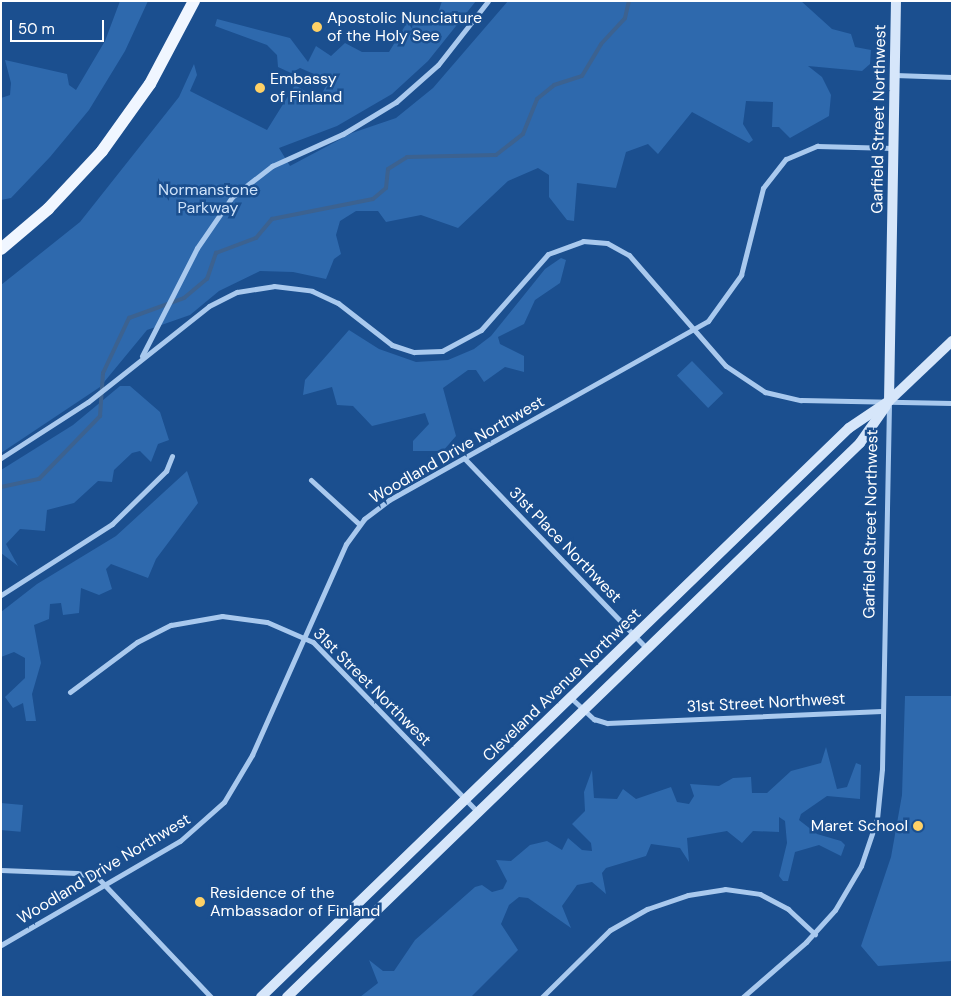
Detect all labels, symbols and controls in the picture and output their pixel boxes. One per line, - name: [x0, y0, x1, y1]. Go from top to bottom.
- place label: Apostolic Nunciature of the Holy See: [327, 8, 482, 46]
- scale bar: [12, 10, 106, 42]
- text: 50 m: [18, 19, 55, 39]
- marker: Apostolic Nunciature of the Holy See: [311, 21, 323, 33]
- street label: Garfield Street Northwest: [868, 24, 890, 214]
- place label: Embassy of Finland: [270, 69, 342, 107]
- marker: Embassy of Finland: [254, 82, 266, 94]
- park label: Normanstone Parkway: [158, 180, 258, 218]
- street label: Woodland Drive Northwest: [366, 392, 548, 508]
- street label: Garfield Street Northwest: [860, 429, 882, 619]
- street label: 31st Place Northwest: [505, 483, 625, 607]
- street label: Cleveland Avenue Northwest: [479, 604, 645, 766]
- street label: 31st Street Northwest: [309, 624, 435, 750]
- street label: 31st Street Northwest: [686, 689, 846, 717]
- street label: Woodland Drive Northwest: [14, 810, 194, 928]
- place label: Maret School: [811, 816, 908, 836]
- marker: Maret School: [912, 820, 924, 832]
- place label: Residence of the Ambassador of Finland: [210, 883, 380, 921]
- marker: Residence of the Ambassador of Finland: [194, 896, 206, 908]

